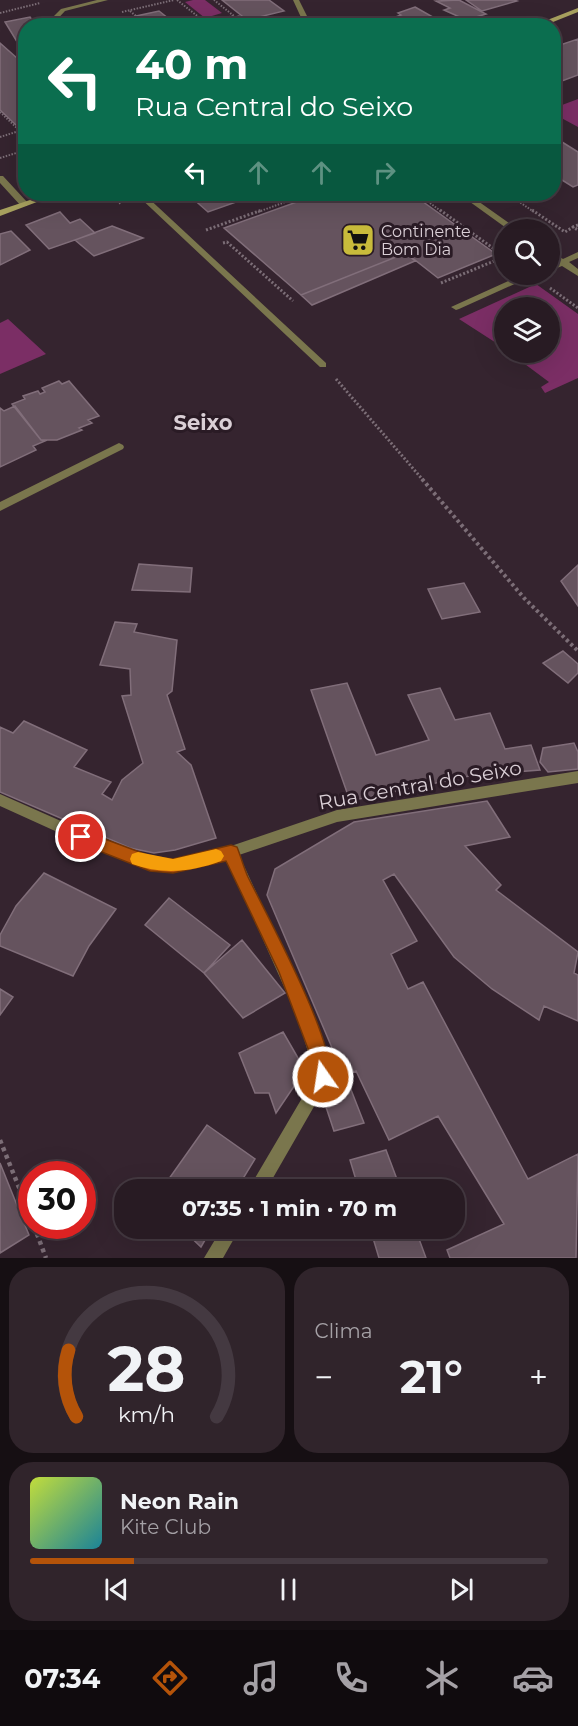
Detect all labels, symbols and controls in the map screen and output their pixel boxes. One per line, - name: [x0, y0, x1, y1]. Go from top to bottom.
- text: 40 m: [135, 38, 248, 90]
- icon: left: [36, 42, 114, 120]
- text: Rua Central do Seixo: [135, 90, 413, 123]
- icon: left: [179, 156, 212, 189]
- icon: ahead: [242, 156, 275, 189]
- icon: ahead: [305, 156, 338, 189]
- icon: right: [368, 156, 401, 189]
- map controls: [494, 219, 560, 363]
- button: search: [494, 219, 560, 285]
- supermarket icon: Continente Bom Dia: [340, 222, 376, 258]
- place label: Continente Bom Dia: [381, 222, 471, 259]
- button: layers: [494, 297, 560, 363]
- district label: Seixo: [174, 410, 233, 435]
- street label: Rua Central do Seixo: [316, 755, 524, 815]
- pin: [55, 811, 106, 862]
- icon: arrive: [64, 820, 97, 853]
- position arrow: [291, 1045, 355, 1109]
- speed limit sign: 30: [18, 1161, 96, 1239]
- text: 07:35 · 1 min · 70 m: [182, 1195, 397, 1222]
- text: Clima: [315, 1319, 372, 1343]
- text: 28: [108, 1331, 186, 1407]
- text: 21°: [400, 1349, 463, 1404]
- text: −: [315, 1357, 333, 1397]
- text: +: [529, 1357, 548, 1397]
- text: km/h: [118, 1401, 175, 1427]
- text: Neon Rain: [120, 1488, 239, 1515]
- text: Kite Club: [120, 1515, 211, 1539]
- icon: previous: [100, 1573, 133, 1606]
- icon: pause: [272, 1573, 305, 1606]
- icon: next: [445, 1573, 478, 1606]
- icon: directions: [149, 1657, 191, 1699]
- icon: music: [240, 1657, 282, 1699]
- icon: phone: [330, 1657, 372, 1699]
- icon: climate: [421, 1657, 463, 1699]
- icon: car: [512, 1657, 554, 1699]
- text: 07:34: [24, 1662, 100, 1695]

